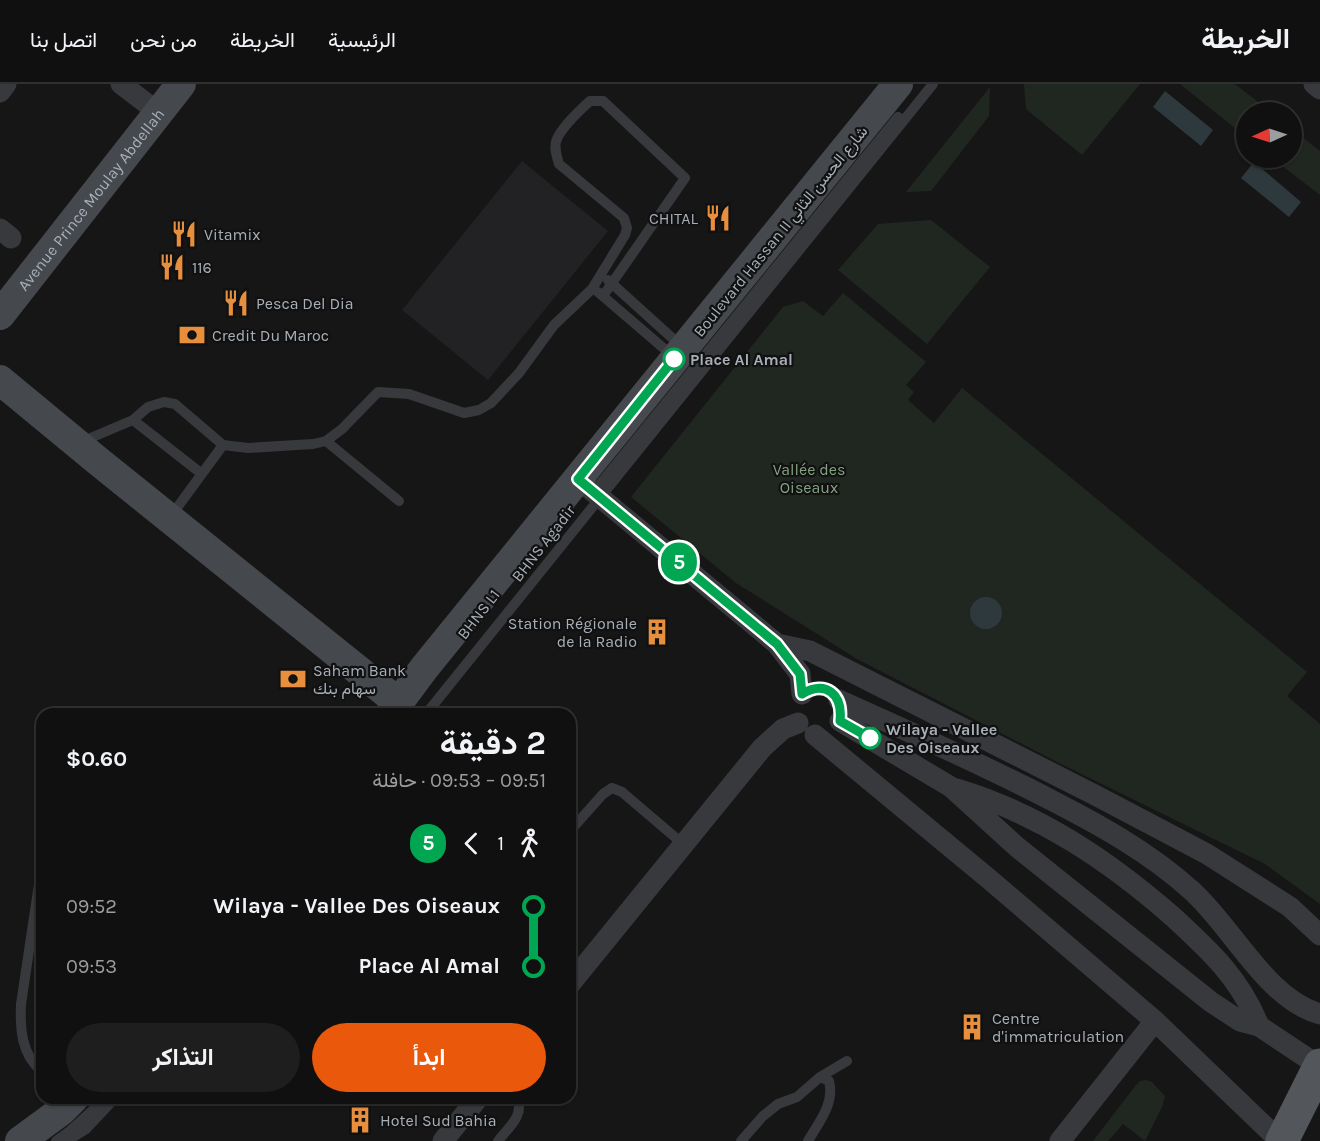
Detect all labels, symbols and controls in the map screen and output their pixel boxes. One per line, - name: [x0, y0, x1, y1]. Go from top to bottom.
- text: الخريطة: [1201, 22, 1290, 55]
- text: اتصل بنا: [30, 28, 97, 52]
- text: من نحن: [130, 28, 197, 52]
- text: الخريطة: [230, 28, 295, 52]
- text: الرئيسية: [328, 28, 396, 52]
- north arrow: [1236, 102, 1302, 168]
- map controls: [1236, 102, 1302, 168]
- street label: Avenue Prince Moulay Abdellah: [14, 105, 168, 295]
- street label: Boulevard Hassan II شارع الحسن الثاني: [689, 122, 875, 343]
- restaurant icon: CHITAL: [703, 203, 733, 233]
- place label: CHITAL: [649, 209, 699, 228]
- restaurant icon: Vitamix: [169, 219, 199, 249]
- place label: Vitamix: [204, 225, 261, 244]
- restaurant icon: 116: [157, 252, 187, 282]
- place label: 116: [192, 258, 212, 277]
- restaurant icon: Pesca Del Dia: [221, 288, 251, 318]
- place label: Pesca Del Dia: [256, 294, 354, 313]
- bank icon: Credit Du Maroc: [177, 320, 207, 350]
- place label: Credit Du Maroc: [212, 326, 329, 345]
- marker: Place Al Amal: [663, 348, 685, 370]
- place label: Place Al Amal: [690, 350, 793, 369]
- park label: Vallée des Oiseaux: [773, 460, 845, 497]
- street label: BHNS Agadir: [508, 501, 579, 585]
- line badge: 5: [660, 542, 698, 582]
- text: 5: [673, 550, 685, 574]
- street label: BHNS L1: [453, 586, 504, 643]
- place label: Station Régionale de la Radio: [508, 614, 637, 651]
- building icon: Station Régionale de la Radio: [642, 617, 672, 647]
- place label: Saham Bank سهام بنك: [313, 661, 406, 699]
- bank icon: Saham Bank سهام بنك: [278, 664, 308, 694]
- place label: Wilaya - Vallee Des Oiseaux: [886, 720, 997, 757]
- text: 2 دقيقة: [440, 724, 546, 762]
- marker: Wilaya - Vallee Des Oiseaux: [859, 727, 881, 749]
- text: $0.60: [66, 746, 127, 772]
- text: 09:51 – 09:53 · حافلة: [372, 769, 546, 792]
- icon: back: [455, 827, 488, 860]
- icon: walk: [513, 827, 546, 860]
- text: 5: [422, 831, 434, 855]
- text: 1: [497, 832, 504, 855]
- text: Wilaya - Vallee Des Oiseaux: [213, 893, 500, 919]
- text: 09:52: [66, 895, 117, 918]
- text: Place Al Amal: [359, 953, 500, 979]
- text: 09:53: [66, 955, 117, 978]
- place label: Centre d'immatriculation: [992, 1009, 1124, 1046]
- building icon: Centre d'immatriculation: [957, 1012, 987, 1042]
- button: التذاكر: [66, 1023, 300, 1092]
- button: ابدأ: [312, 1023, 546, 1092]
- building icon: Hotel Sud Bahia: [345, 1105, 375, 1135]
- place label: Hotel Sud Bahia: [380, 1111, 497, 1130]

